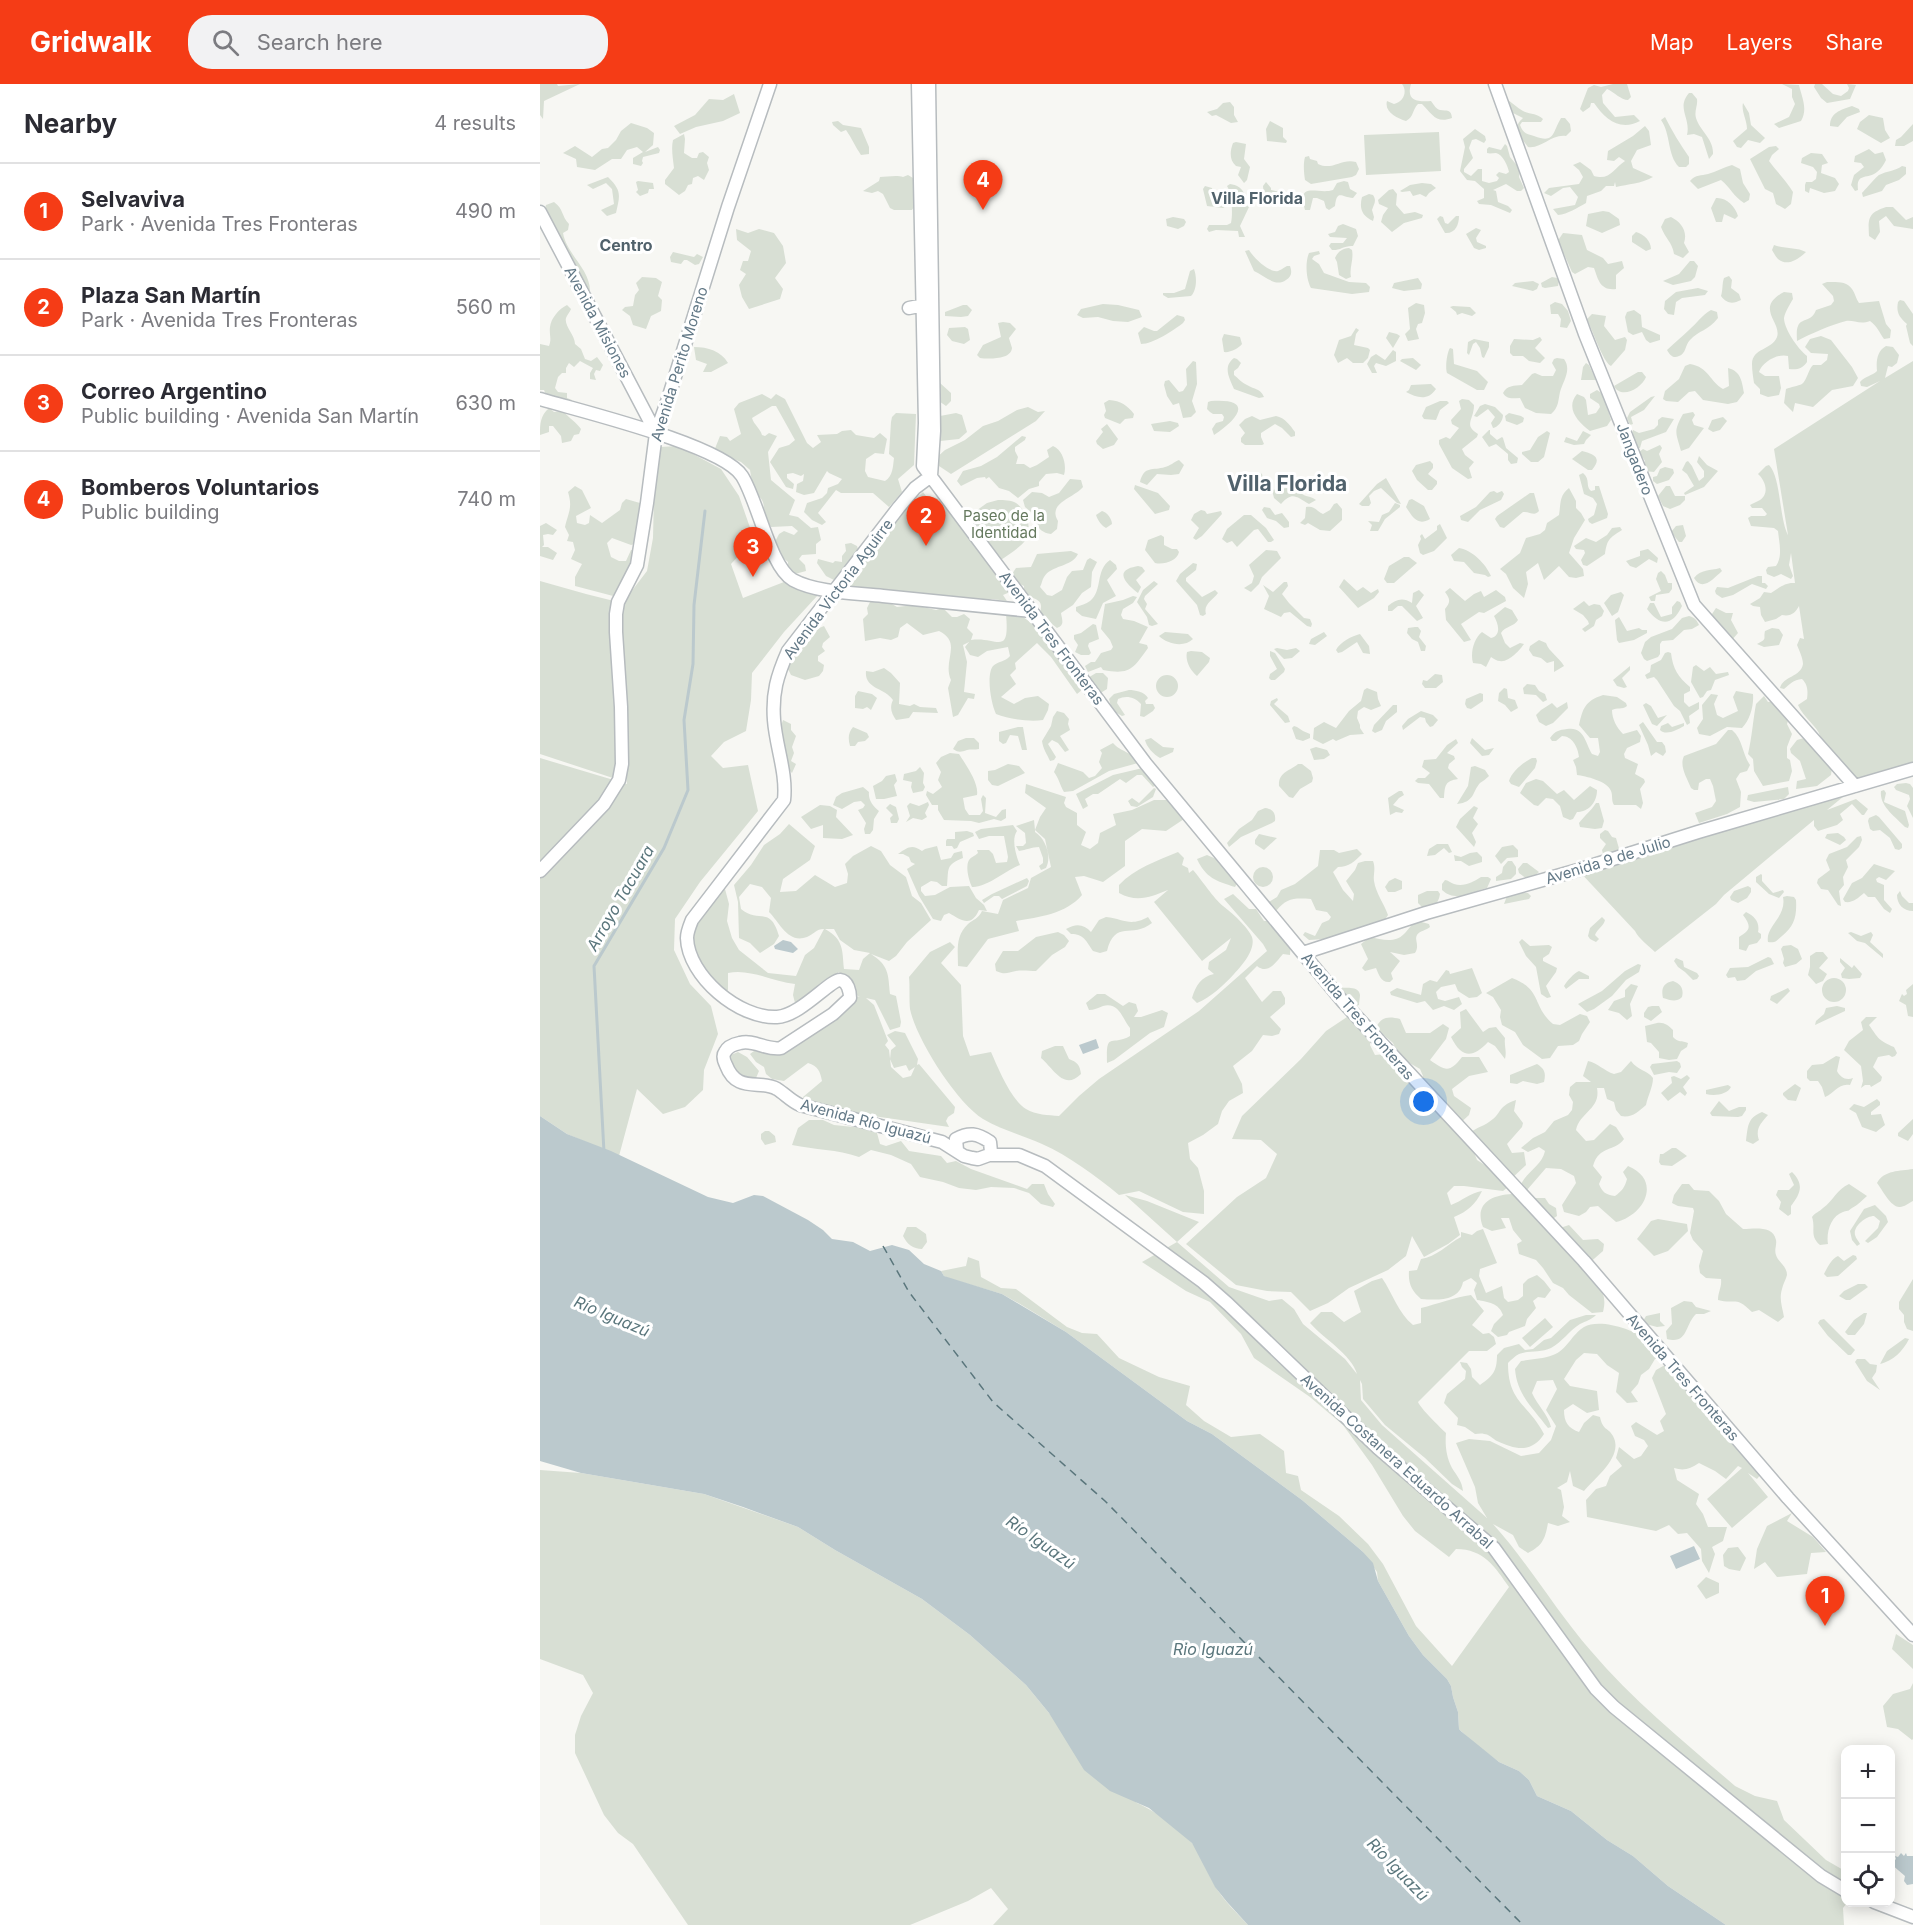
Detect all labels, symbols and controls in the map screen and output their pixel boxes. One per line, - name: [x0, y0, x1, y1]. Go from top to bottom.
- search box: [188, 15, 608, 69]
- text: Gridwalk: [30, 25, 152, 59]
- icon: search: [209, 26, 242, 59]
- text: Search here: [257, 29, 382, 55]
- text: Map: [1650, 30, 1694, 55]
- text: Layers: [1727, 30, 1793, 55]
- text: Share: [1826, 30, 1883, 55]
- text: Nearby: [24, 108, 117, 139]
- text: 4 results: [434, 111, 516, 135]
- pin: 4: [964, 160, 1002, 210]
- text: Selvaviva: [81, 186, 185, 212]
- district label: Villa Florida: [1211, 188, 1303, 208]
- text: 1: [39, 199, 48, 223]
- text: 490 m: [455, 199, 516, 223]
- text: Park · Avenida Tres Fronteras: [81, 212, 358, 236]
- district label: Centro: [599, 235, 653, 255]
- street label: Avenida Misiones: [561, 263, 635, 381]
- text: Plaza San Martín: [81, 282, 261, 308]
- street label: Avenida Perito Moreno: [646, 284, 712, 444]
- text: 2: [37, 295, 50, 319]
- text: 560 m: [456, 295, 516, 319]
- text: Park · Avenida Tres Fronteras: [81, 308, 358, 332]
- text: Correo Argentino: [81, 378, 267, 404]
- text: 3: [37, 391, 50, 415]
- text: 630 m: [455, 391, 516, 415]
- text: Public building · Avenida San Martín: [81, 404, 419, 428]
- street label: Jangadero: [1613, 420, 1657, 498]
- district label: Villa Florida: [1227, 471, 1347, 496]
- text: Bomberos Voluntarios: [81, 474, 319, 500]
- text: 4: [37, 487, 50, 511]
- text: 740 m: [457, 487, 516, 511]
- pin: 2: [906, 496, 946, 546]
- text: Public building: [81, 500, 220, 524]
- park label: Paseo de la Identidad: [963, 506, 1045, 542]
- street label: Avenida Victoria Aguirre: [779, 515, 897, 663]
- pin: 3: [734, 528, 772, 577]
- street label: Avenida Tres Fronteras: [995, 567, 1109, 709]
- street label: Avenida 9 de Julio: [1543, 832, 1673, 888]
- water label: Arroyo Tacuara: [581, 842, 658, 955]
- street label: Avenida Tres Fronteras: [1297, 948, 1419, 1084]
- your location: [1409, 1087, 1438, 1116]
- street label: Avenida Río Iguazú: [798, 1094, 934, 1148]
- water label: Río Iguazú: [571, 1291, 653, 1341]
- street label: Avenida Tres Fronteras: [1622, 1309, 1744, 1445]
- street label: Avenida Costanera Eduardo Arrabal: [1297, 1369, 1497, 1553]
- water label: Río Iguazú: [1003, 1511, 1079, 1573]
- pin: 1: [1806, 1576, 1844, 1626]
- water label: Rio Iguazú: [1173, 1639, 1253, 1659]
- map controls: [1841, 1745, 1895, 1907]
- button: +: [1841, 1745, 1895, 1799]
- button: −: [1841, 1799, 1895, 1853]
- water label: Río Iguazú: [1363, 1833, 1433, 1905]
- button: locate: [1841, 1853, 1895, 1907]

